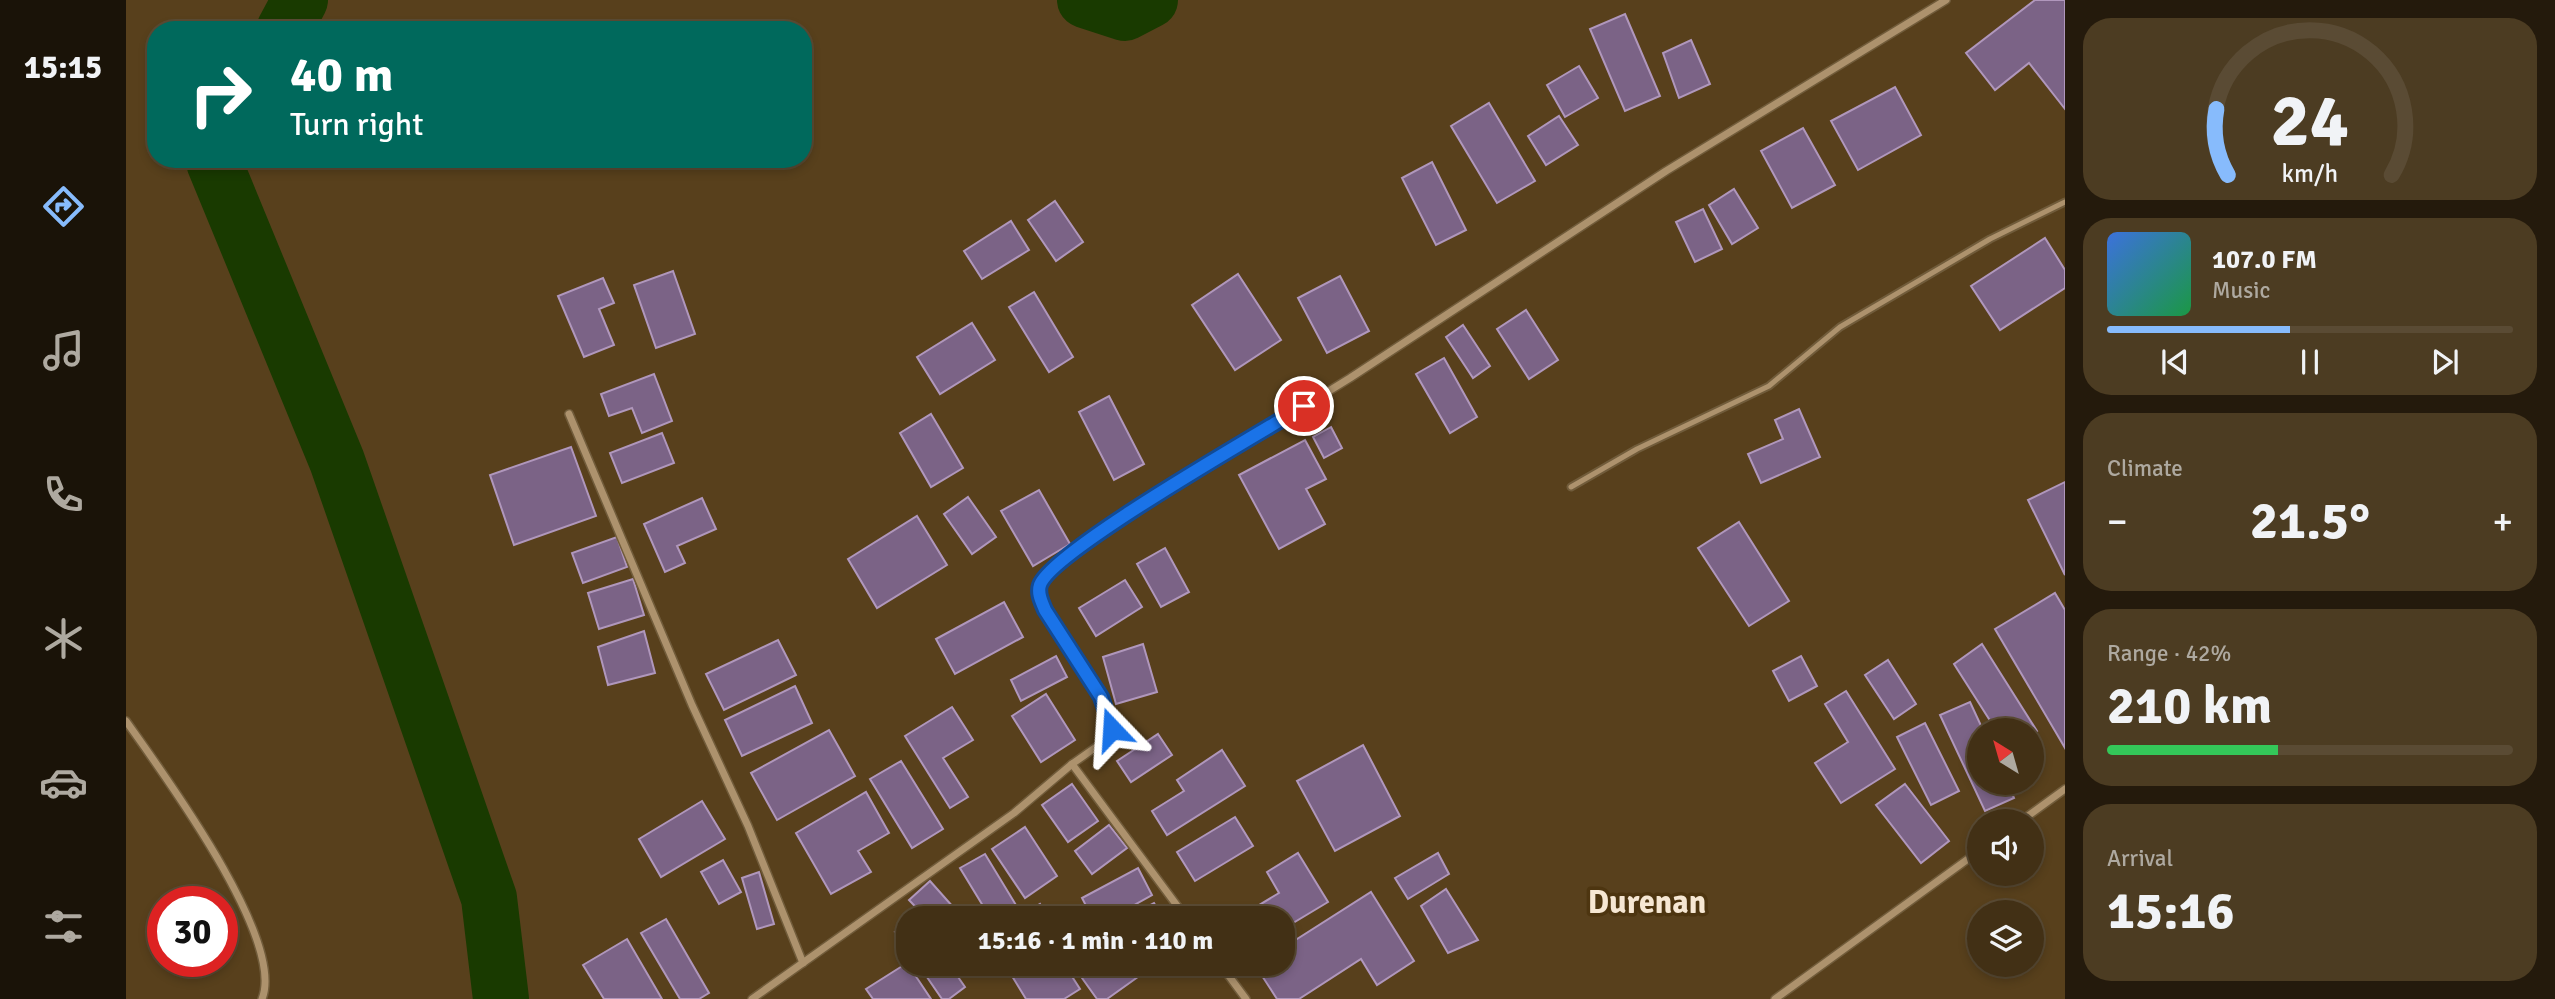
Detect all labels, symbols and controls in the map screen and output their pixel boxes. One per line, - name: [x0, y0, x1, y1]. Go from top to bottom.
- text: 40 m: [290, 45, 393, 105]
- text: 15:15: [24, 48, 102, 87]
- icon: right: [175, 49, 266, 140]
- text: 24: [2271, 77, 2349, 166]
- text: Turn right: [290, 105, 423, 144]
- text: km/h: [2282, 158, 2338, 189]
- icon: directions: [39, 182, 88, 231]
- text: 107.0 FM: [2212, 244, 2317, 276]
- text: Music: [2212, 276, 2270, 305]
- icon: music: [39, 326, 88, 375]
- icon: previous: [2156, 343, 2194, 381]
- icon: pause: [2291, 343, 2329, 381]
- icon: next: [2426, 343, 2464, 381]
- pin: [1274, 376, 1334, 436]
- icon: arrive: [1285, 387, 1323, 425]
- text: Climate: [2107, 454, 2183, 483]
- icon: phone: [39, 470, 88, 519]
- text: 21.5°: [2250, 489, 2370, 553]
- text: −: [2107, 498, 2128, 545]
- text: +: [2492, 498, 2513, 545]
- icon: climate: [39, 614, 88, 663]
- text: Range · 42%: [2107, 639, 2231, 668]
- text: 210 km: [2107, 674, 2272, 738]
- position arrow: [1075, 692, 1149, 766]
- north arrow: [1967, 718, 2044, 794]
- map controls: [1967, 718, 2044, 977]
- icon: car: [39, 758, 88, 807]
- button: sound: [1967, 809, 2044, 886]
- text: Arrival: [2107, 844, 2173, 873]
- text: 15:16: [2107, 879, 2235, 943]
- district label: Durenan: [1588, 883, 1706, 922]
- speed limit sign: 30: [147, 886, 238, 977]
- button: layers: [1967, 900, 2044, 977]
- icon: filters: [39, 902, 88, 951]
- text: 15:16 · 1 min · 110 m: [978, 925, 1213, 957]

